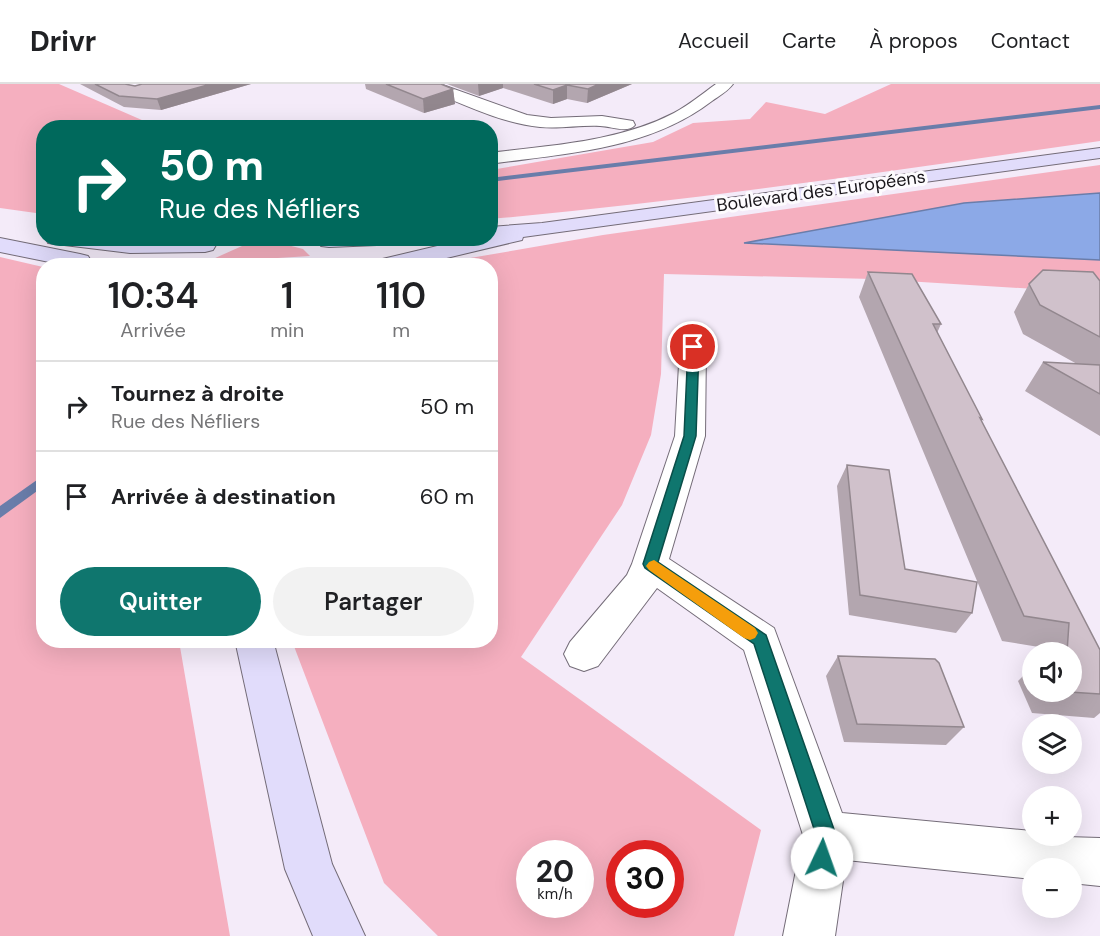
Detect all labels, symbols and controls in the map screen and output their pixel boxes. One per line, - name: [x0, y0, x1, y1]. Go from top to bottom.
- text: Drivr: [30, 23, 96, 60]
- text: Accueil: [678, 27, 749, 55]
- text: Carte: [782, 27, 836, 55]
- text: À propos: [869, 27, 958, 55]
- text: Contact: [991, 27, 1070, 55]
- text: 50 m: [159, 138, 264, 193]
- icon: right: [60, 144, 138, 222]
- street label: Boulevard des Européens: [715, 164, 927, 218]
- text: Rue des Néfliers: [159, 191, 361, 226]
- text: 10:34: [108, 272, 199, 319]
- text: 1: [281, 272, 294, 319]
- text: 110: [376, 272, 426, 319]
- text: Arrivée: [120, 317, 186, 343]
- text: min: [270, 317, 304, 343]
- text: m: [392, 317, 410, 343]
- pin: [667, 321, 718, 372]
- icon: arrive: [676, 330, 709, 363]
- text: Tournez à droite: [111, 379, 284, 408]
- icon: right: [60, 390, 93, 423]
- text: 50 m: [420, 392, 474, 421]
- text: Rue des Néfliers: [111, 408, 260, 434]
- icon: arrive: [60, 480, 93, 513]
- text: Arrivée à destination: [111, 482, 336, 511]
- text: 60 m: [420, 482, 474, 511]
- button: Quitter: [60, 567, 261, 636]
- button: Partager: [273, 567, 474, 636]
- map controls: [1022, 642, 1082, 918]
- button: sound: [1022, 642, 1082, 702]
- button: layers: [1022, 714, 1082, 774]
- button: +: [1022, 786, 1082, 846]
- position arrow: [790, 826, 854, 890]
- speed limit sign: 30: [606, 840, 684, 918]
- text: 20: [536, 852, 574, 891]
- button: −: [1022, 858, 1082, 918]
- text: km/h: [537, 884, 573, 904]

